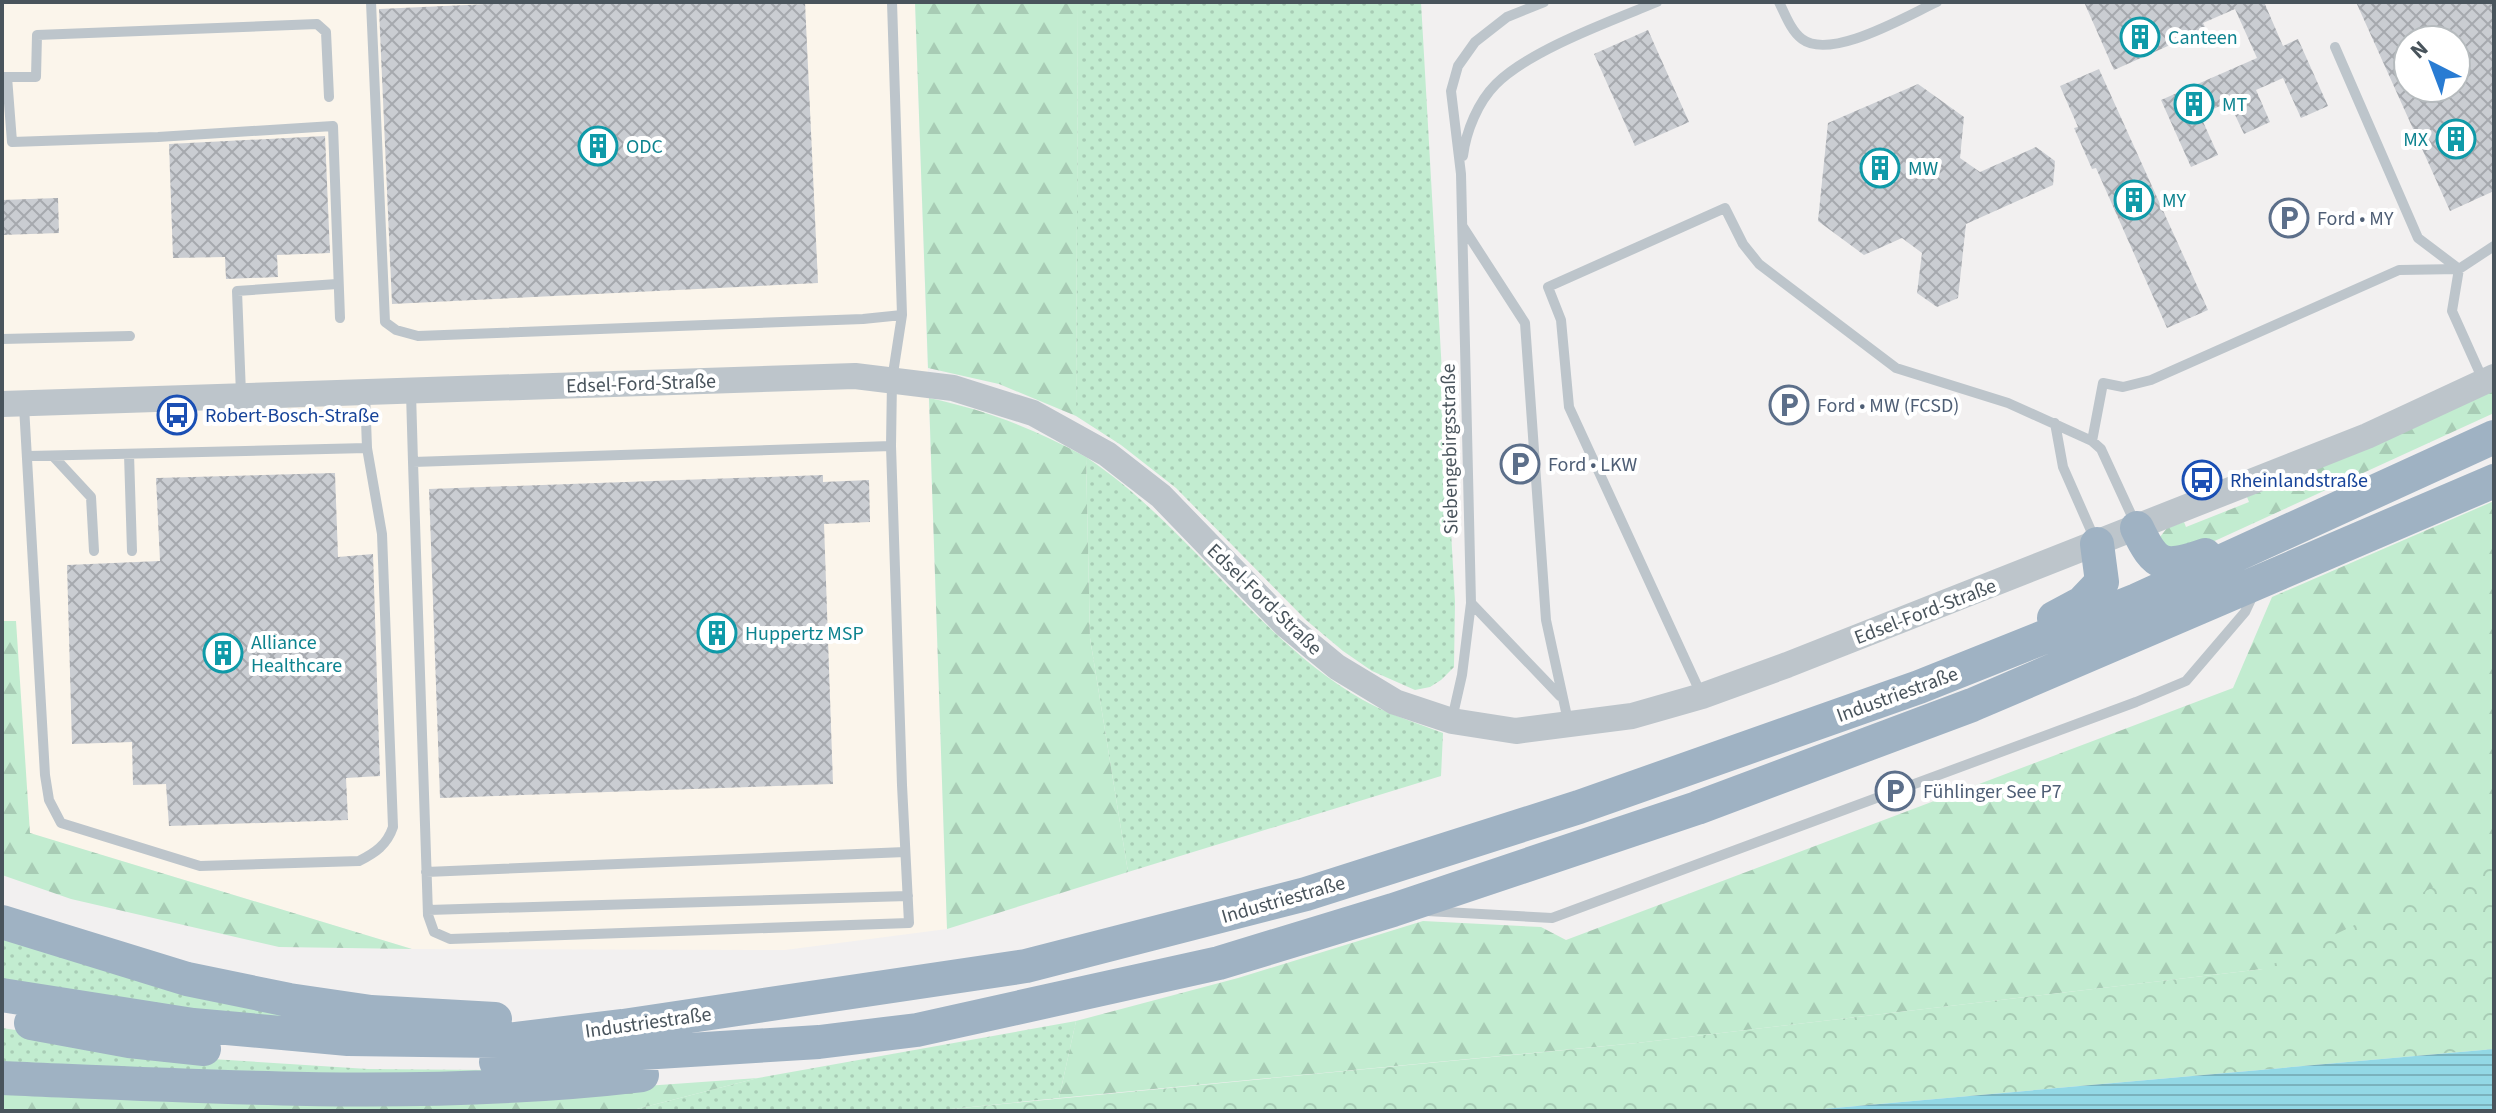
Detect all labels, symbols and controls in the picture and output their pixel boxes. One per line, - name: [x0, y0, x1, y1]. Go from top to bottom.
- building icon: Canteen: [2119, 16, 2161, 58]
- place label: Canteen: [2168, 24, 2238, 52]
- north arrow: [2392, 24, 2472, 104]
- text: N: [2403, 33, 2435, 67]
- building icon: MT: [2173, 83, 2215, 125]
- place label: MT: [2222, 91, 2248, 119]
- building icon: MX: [2435, 118, 2477, 160]
- building icon: ODC: [577, 125, 619, 167]
- place label: MX: [2403, 126, 2428, 154]
- place label: ODC: [626, 133, 663, 161]
- building icon: MW: [1859, 147, 1901, 189]
- place label: MW: [1908, 155, 1939, 183]
- building icon: MY: [2113, 179, 2155, 221]
- place label: MY: [2162, 187, 2187, 215]
- parking icon: Ford • MY: [2268, 197, 2310, 239]
- place label: Ford • MY: [2317, 205, 2394, 233]
- street label: Siebengebirgsstraße: [1435, 363, 1465, 535]
- street label: Edsel-Ford-Straße: [565, 367, 717, 401]
- parking icon: Ford • MW (FCSD): [1768, 384, 1810, 426]
- place label: Ford • MW (FCSD): [1817, 392, 1959, 420]
- bus stop icon: Robert-Bosch-Straße: [156, 394, 198, 436]
- place label: Robert-Bosch-Straße: [205, 402, 379, 430]
- parking icon: Ford • LKW: [1499, 443, 1541, 485]
- place label: Ford • LKW: [1548, 451, 1637, 479]
- bus stop icon: Rheinlandstraße: [2181, 459, 2223, 501]
- place label: Rheinlandstraße: [2230, 467, 2368, 495]
- street label: Edsel-Ford-Straße: [1201, 537, 1328, 662]
- street label: Edsel-Ford-Straße: [1850, 572, 2001, 652]
- building icon: Huppertz MSP: [696, 612, 738, 654]
- place label: Huppertz MSP: [745, 620, 864, 648]
- place label: Alliance Healthcare: [251, 629, 342, 680]
- building icon: Alliance Healthcare: [202, 632, 244, 674]
- street label: Industriestraße: [1833, 660, 1962, 730]
- parking icon: Fühlinger See P7: [1874, 770, 1916, 812]
- place label: Fühlinger See P7: [1923, 778, 2062, 806]
- street label: Industriestraße: [1218, 869, 1348, 931]
- street label: Industriestraße: [583, 1000, 713, 1046]

